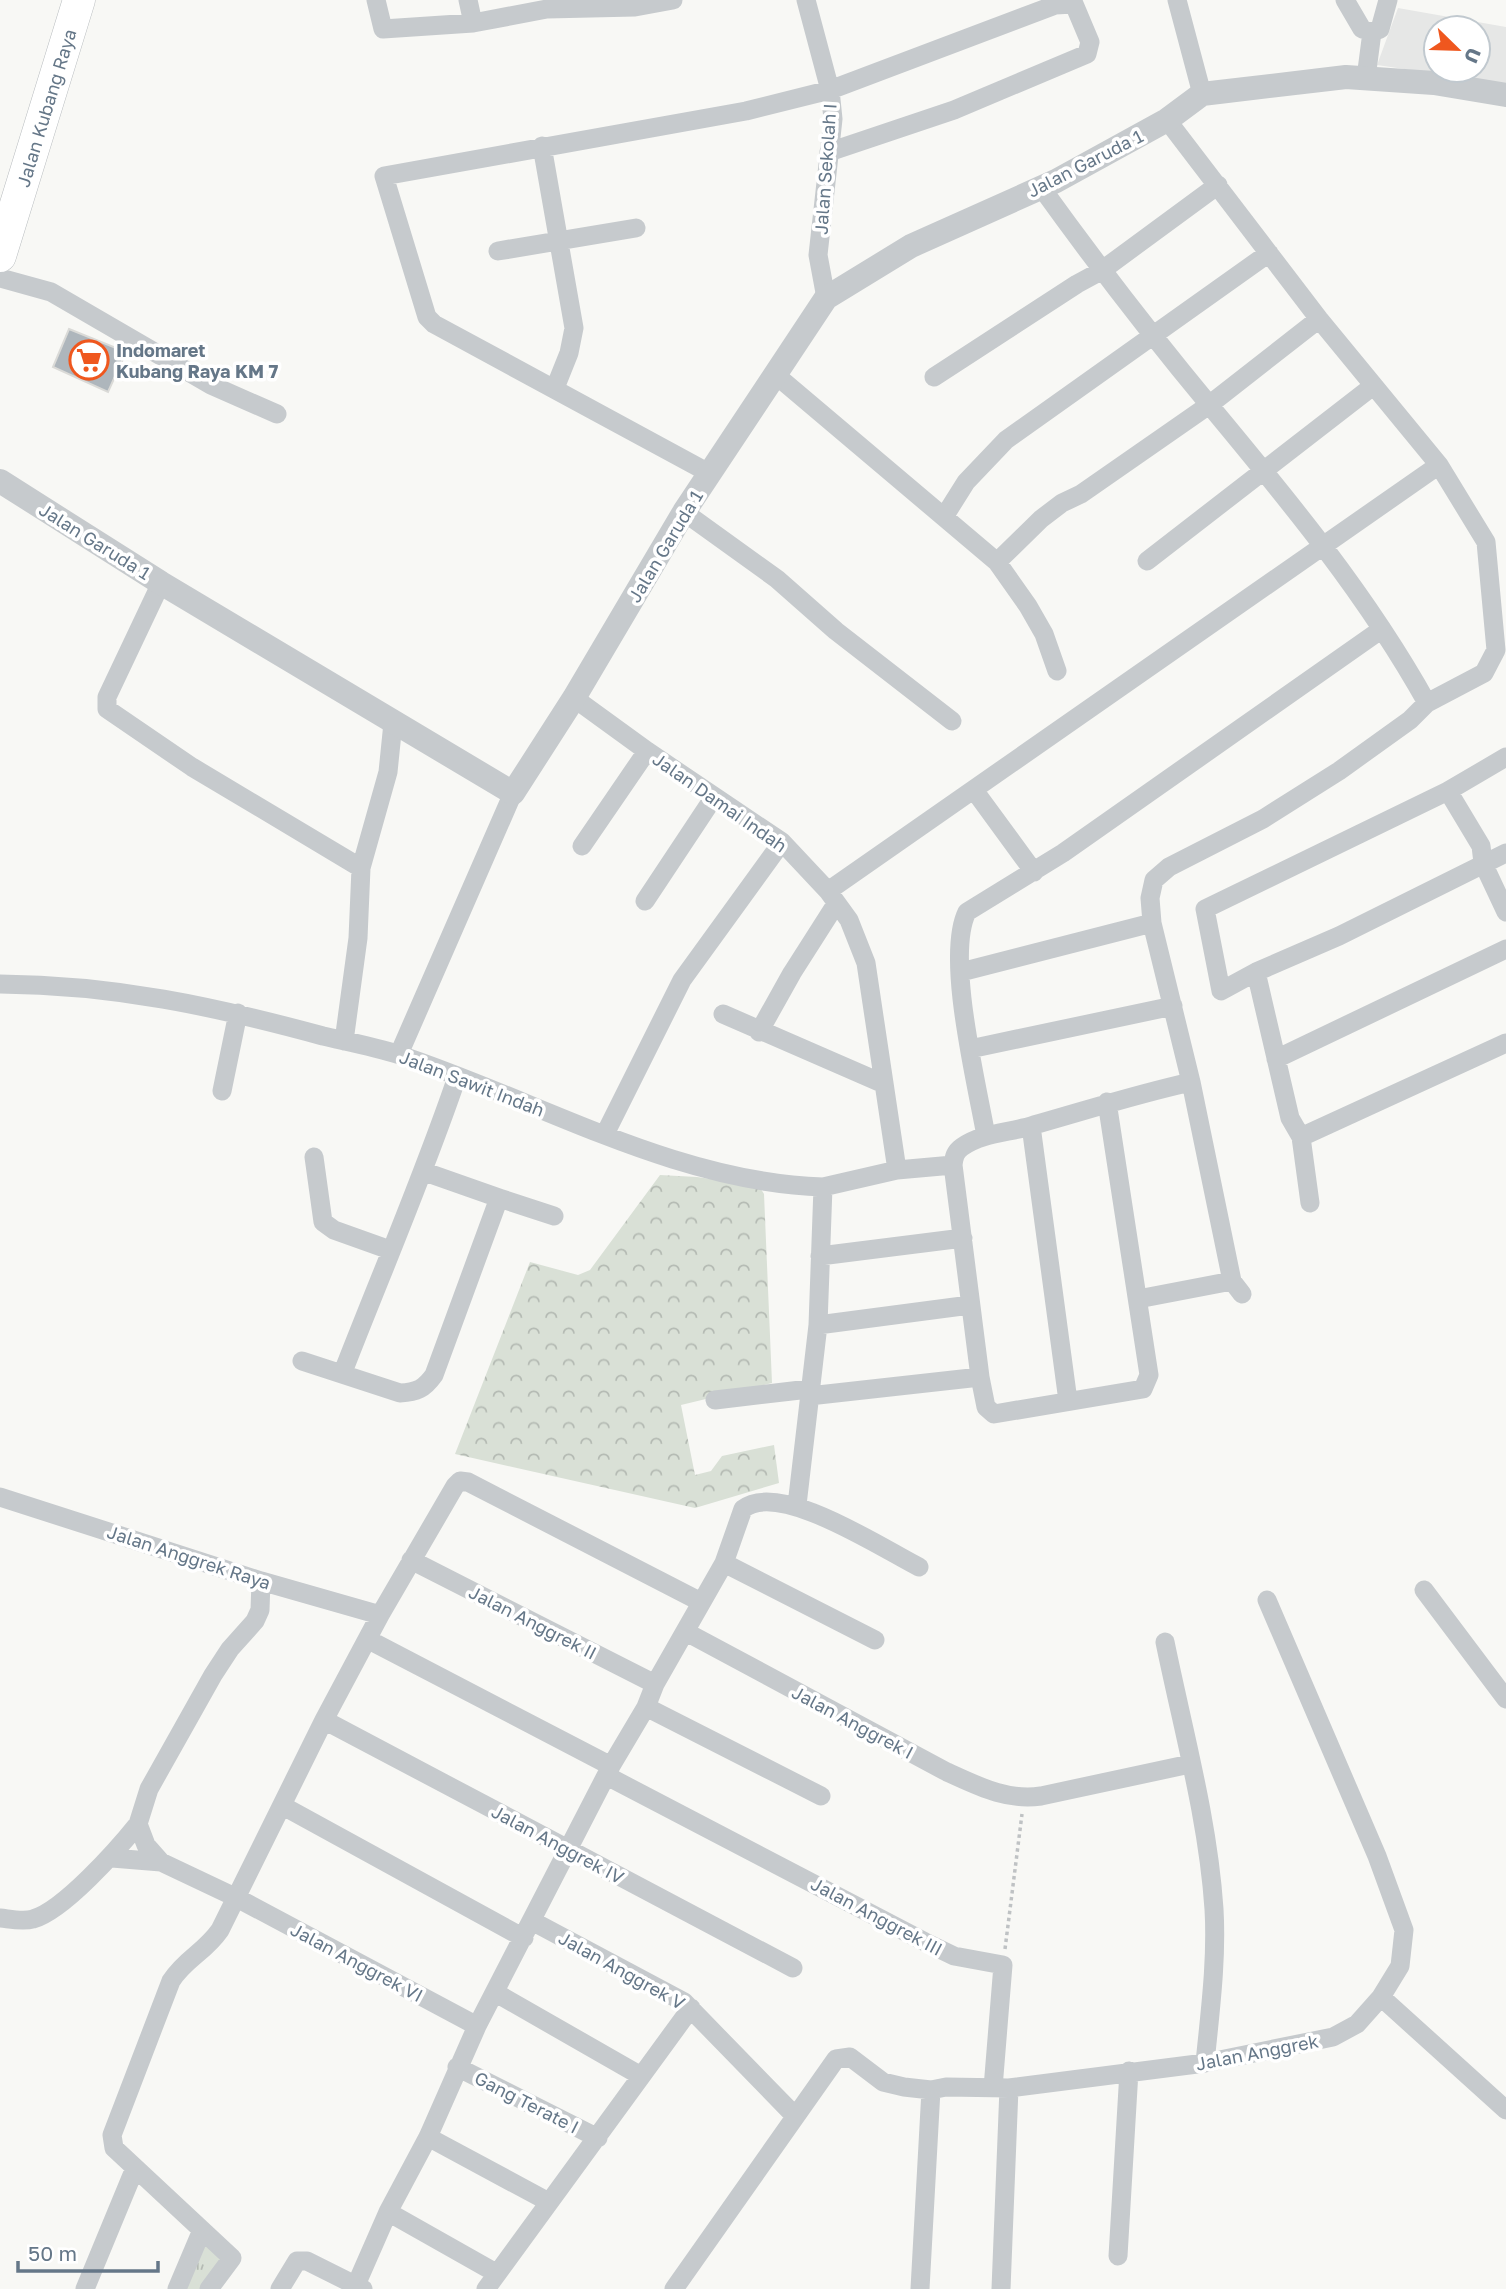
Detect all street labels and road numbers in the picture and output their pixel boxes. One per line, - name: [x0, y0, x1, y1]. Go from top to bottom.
- street label: Jalan Kubang Raya: [11, 26, 81, 190]
- street label: Jalan Sekolah I: [809, 103, 841, 235]
- street label: Jalan Garuda 1: [1023, 124, 1147, 202]
- street label: Jalan Garuda 1: [623, 486, 707, 606]
- street label: Jalan Garuda 1: [35, 498, 155, 584]
- street label: Jalan Damai Indah: [649, 747, 791, 857]
- street label: Jalan Sawit Indah: [396, 1045, 548, 1121]
- street label: Jalan Anggrek Raya: [105, 1520, 273, 1594]
- street label: Jalan Anggrek II: [466, 1580, 600, 1664]
- street label: Jalan Anggrek I: [788, 1681, 918, 1763]
- street label: Jalan Anggrek IV: [488, 1800, 628, 1888]
- street label: Jalan Anggrek III: [807, 1872, 947, 1960]
- street label: Jalan Anggrek VI: [287, 1918, 427, 2006]
- street label: Jalan Anggrek V: [555, 1926, 689, 2014]
- street label: Jalan Anggrek: [1194, 2029, 1320, 2075]
- street label: Gang Terate I: [471, 2066, 583, 2138]

